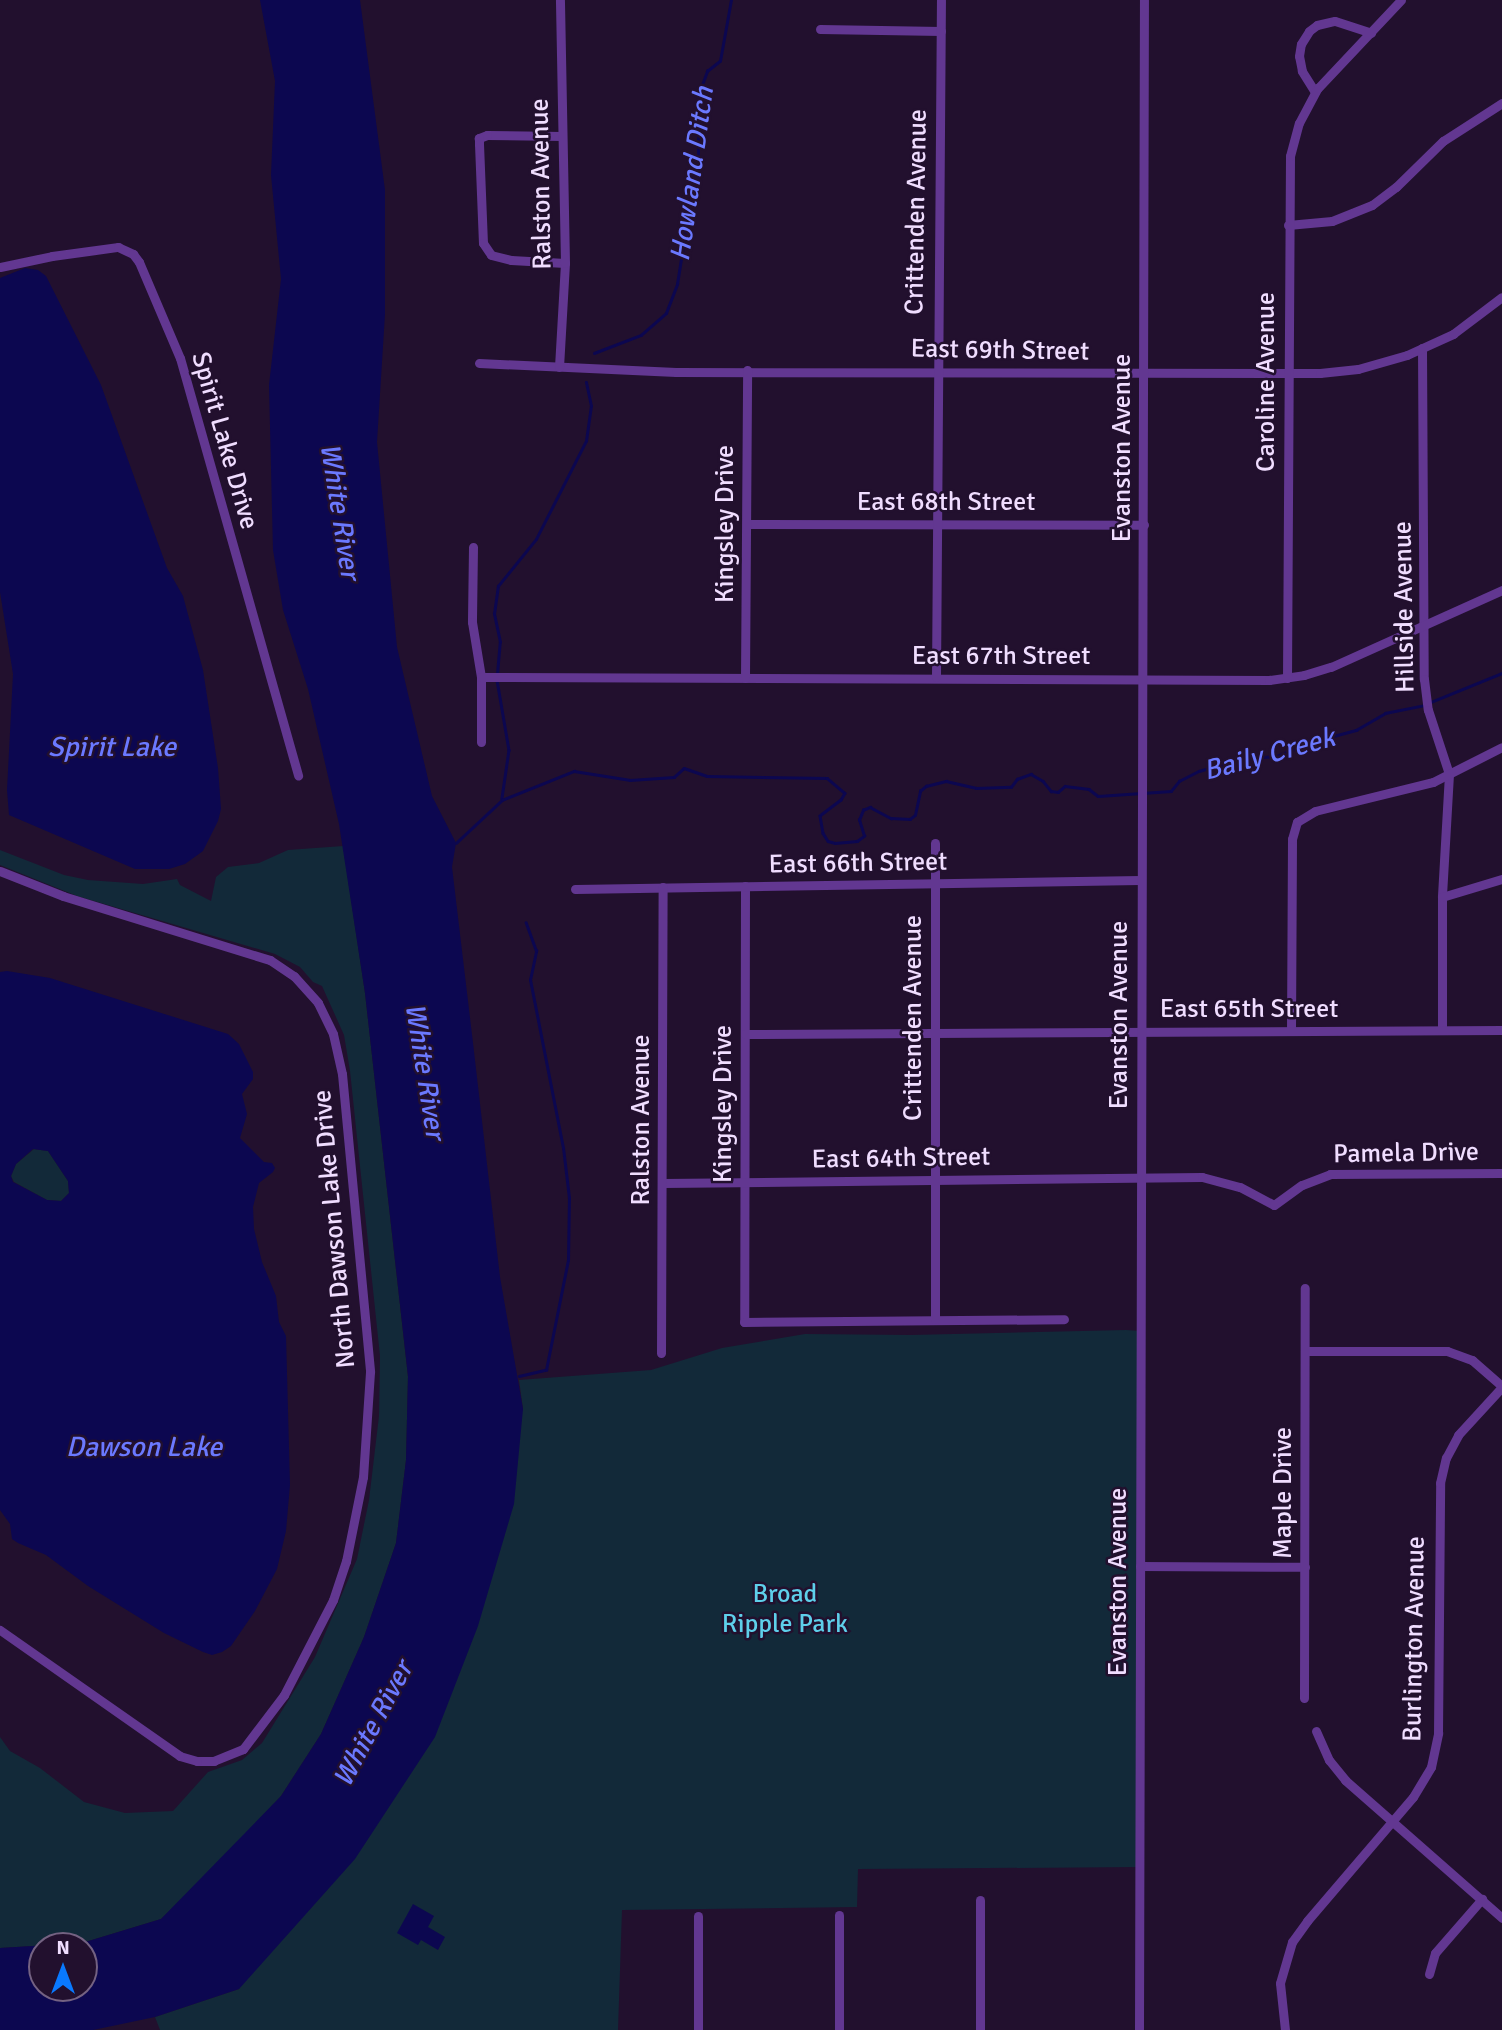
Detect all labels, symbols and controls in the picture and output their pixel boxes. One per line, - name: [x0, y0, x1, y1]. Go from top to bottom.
- water label: Howland Ditch: [663, 85, 721, 263]
- street label: Ralston Avenue: [525, 98, 559, 270]
- street label: Crittenden Avenue: [900, 109, 934, 315]
- street label: Caroline Avenue: [1251, 292, 1283, 472]
- street label: East 69th Street: [910, 334, 1090, 368]
- street label: Spirit Lake Drive: [184, 349, 264, 533]
- street label: Evanston Avenue: [1107, 354, 1139, 542]
- water label: White River: [313, 441, 367, 581]
- street label: Kingsley Drive: [710, 445, 742, 603]
- street label: East 68th Street: [857, 487, 1035, 519]
- street label: Hillside Avenue: [1388, 521, 1422, 693]
- street label: East 67th Street: [912, 641, 1090, 673]
- water label: Baily Creek: [1200, 720, 1338, 788]
- water label: Spirit Lake: [48, 730, 176, 764]
- street label: East 66th Street: [768, 847, 948, 881]
- street label: Crittenden Avenue: [898, 915, 930, 1121]
- street label: Evanston Avenue: [1104, 921, 1136, 1109]
- street label: East 65th Street: [1160, 994, 1338, 1026]
- water label: White River: [398, 1001, 452, 1141]
- street label: Kingsley Drive: [708, 1025, 740, 1183]
- street label: Ralston Avenue: [626, 1034, 658, 1206]
- street label: North Dawson Lake Drive: [307, 1089, 363, 1369]
- street label: Pamela Drive: [1333, 1137, 1479, 1171]
- street label: East 64th Street: [811, 1142, 991, 1176]
- street label: Maple Drive: [1268, 1427, 1300, 1559]
- water label: Dawson Lake: [66, 1430, 222, 1464]
- street label: Evanston Avenue: [1103, 1488, 1135, 1676]
- street label: Burlington Avenue: [1398, 1536, 1432, 1742]
- park label: Broad Ripple Park: [722, 1579, 848, 1640]
- water label: White River: [326, 1656, 420, 1792]
- north arrow: [28, 1932, 98, 2002]
- text: N: [56, 1936, 70, 1960]

